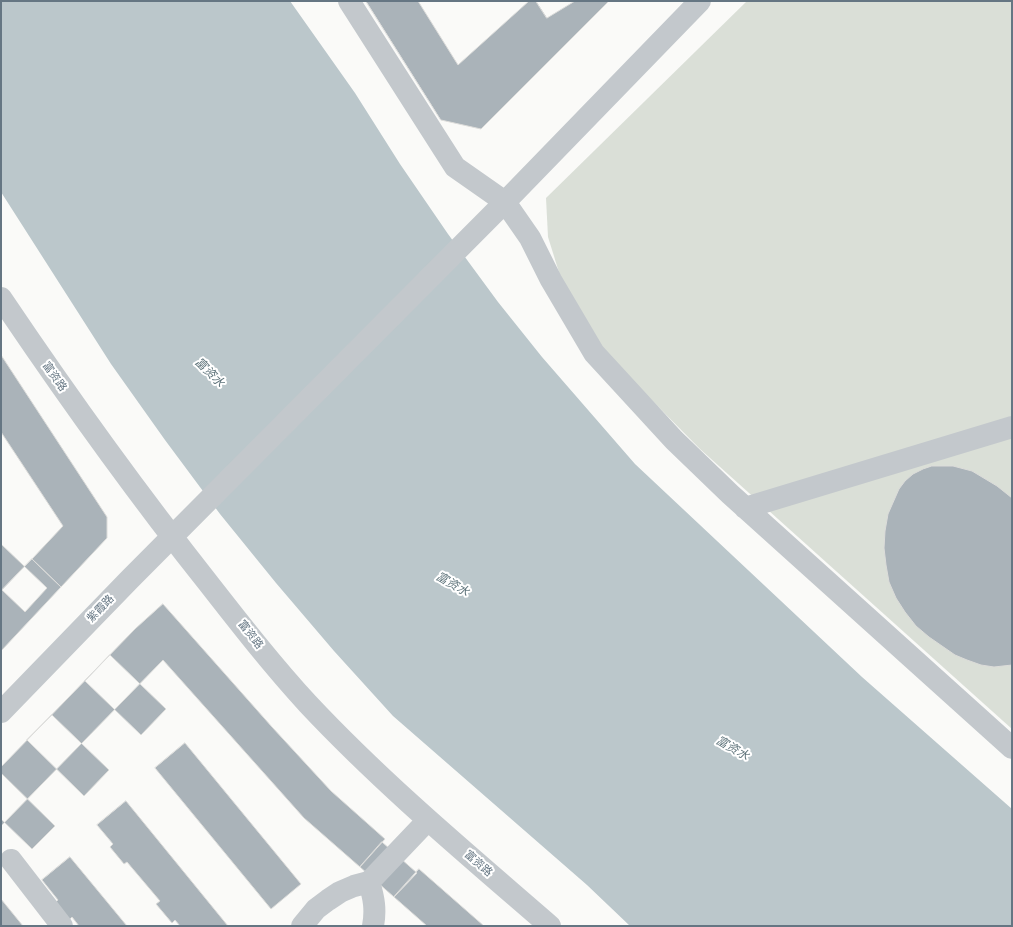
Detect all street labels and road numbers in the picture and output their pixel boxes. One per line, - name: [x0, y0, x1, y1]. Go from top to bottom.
- street label: 富资路: [39, 360, 69, 394]
- street label: 紫霞路: [85, 593, 117, 625]
- street label: 富资路: [235, 618, 265, 652]
- street label: 富资路: [461, 848, 495, 880]

